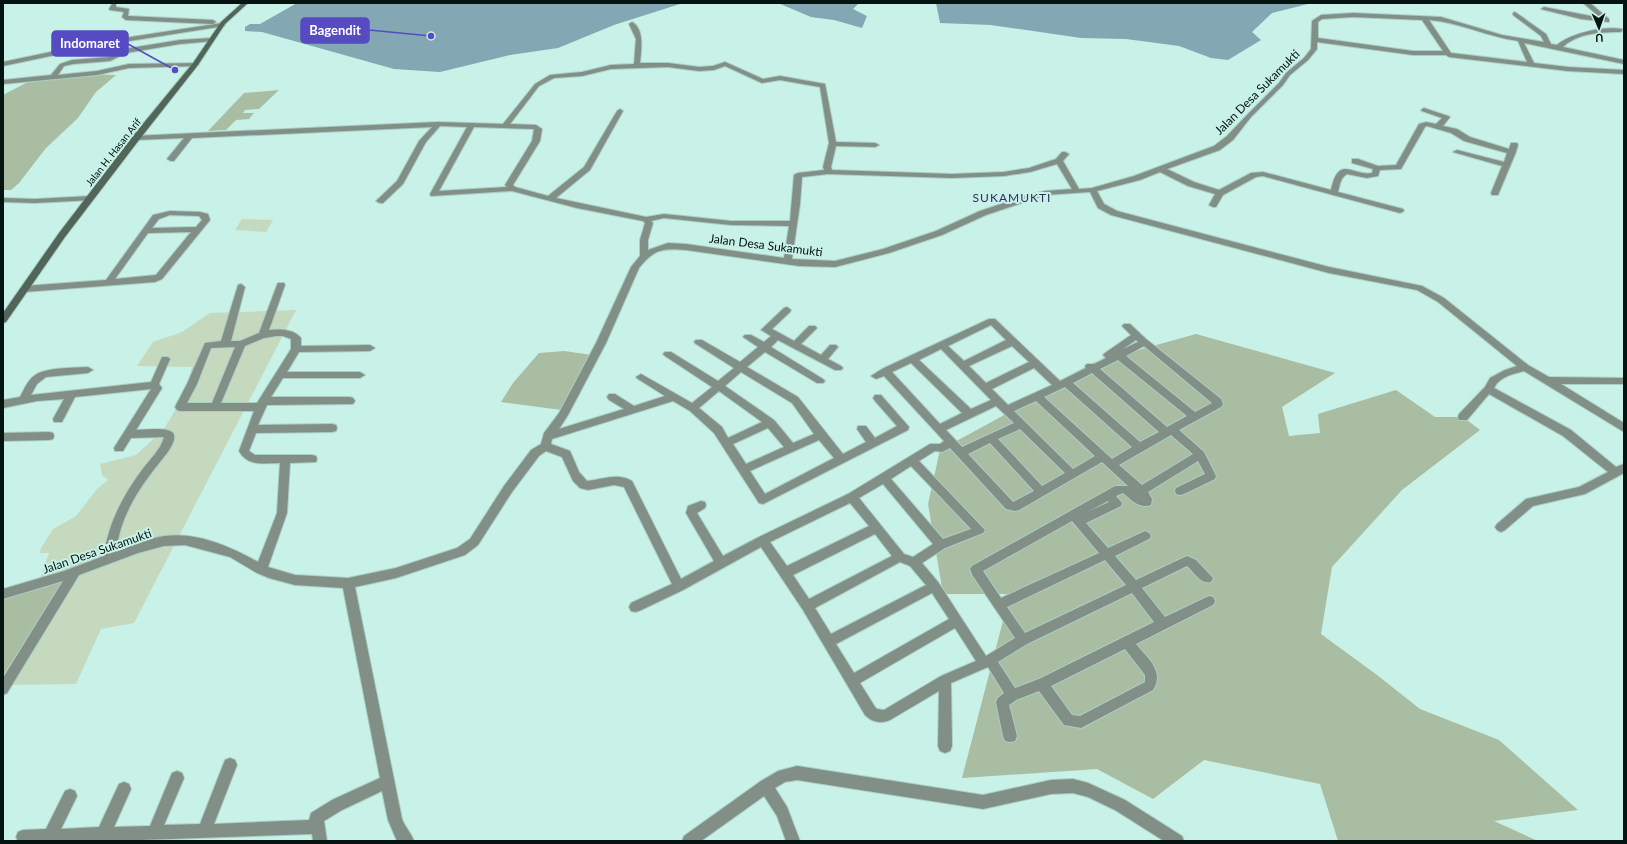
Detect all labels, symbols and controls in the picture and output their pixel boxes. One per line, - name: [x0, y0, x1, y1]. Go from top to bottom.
- north arrow: [1579, 8, 1619, 48]
- callout: Bagendit: [301, 18, 369, 43]
- text: Bagendit: [309, 22, 361, 38]
- callout: Indomaret: [52, 31, 128, 56]
- text: U: [1595, 32, 1604, 45]
- text: Indomaret: [60, 35, 120, 51]
- street label: Jalan Desa Sukamukti: [1211, 46, 1303, 138]
- street label: Jalan H. Hasan Arif: [83, 115, 144, 188]
- district label: SUKAMUKTI: [973, 190, 1051, 205]
- street label: Jalan Desa Sukamukti: [708, 231, 824, 259]
- street label: Jalan Desa Sukamukti: [41, 525, 153, 577]

